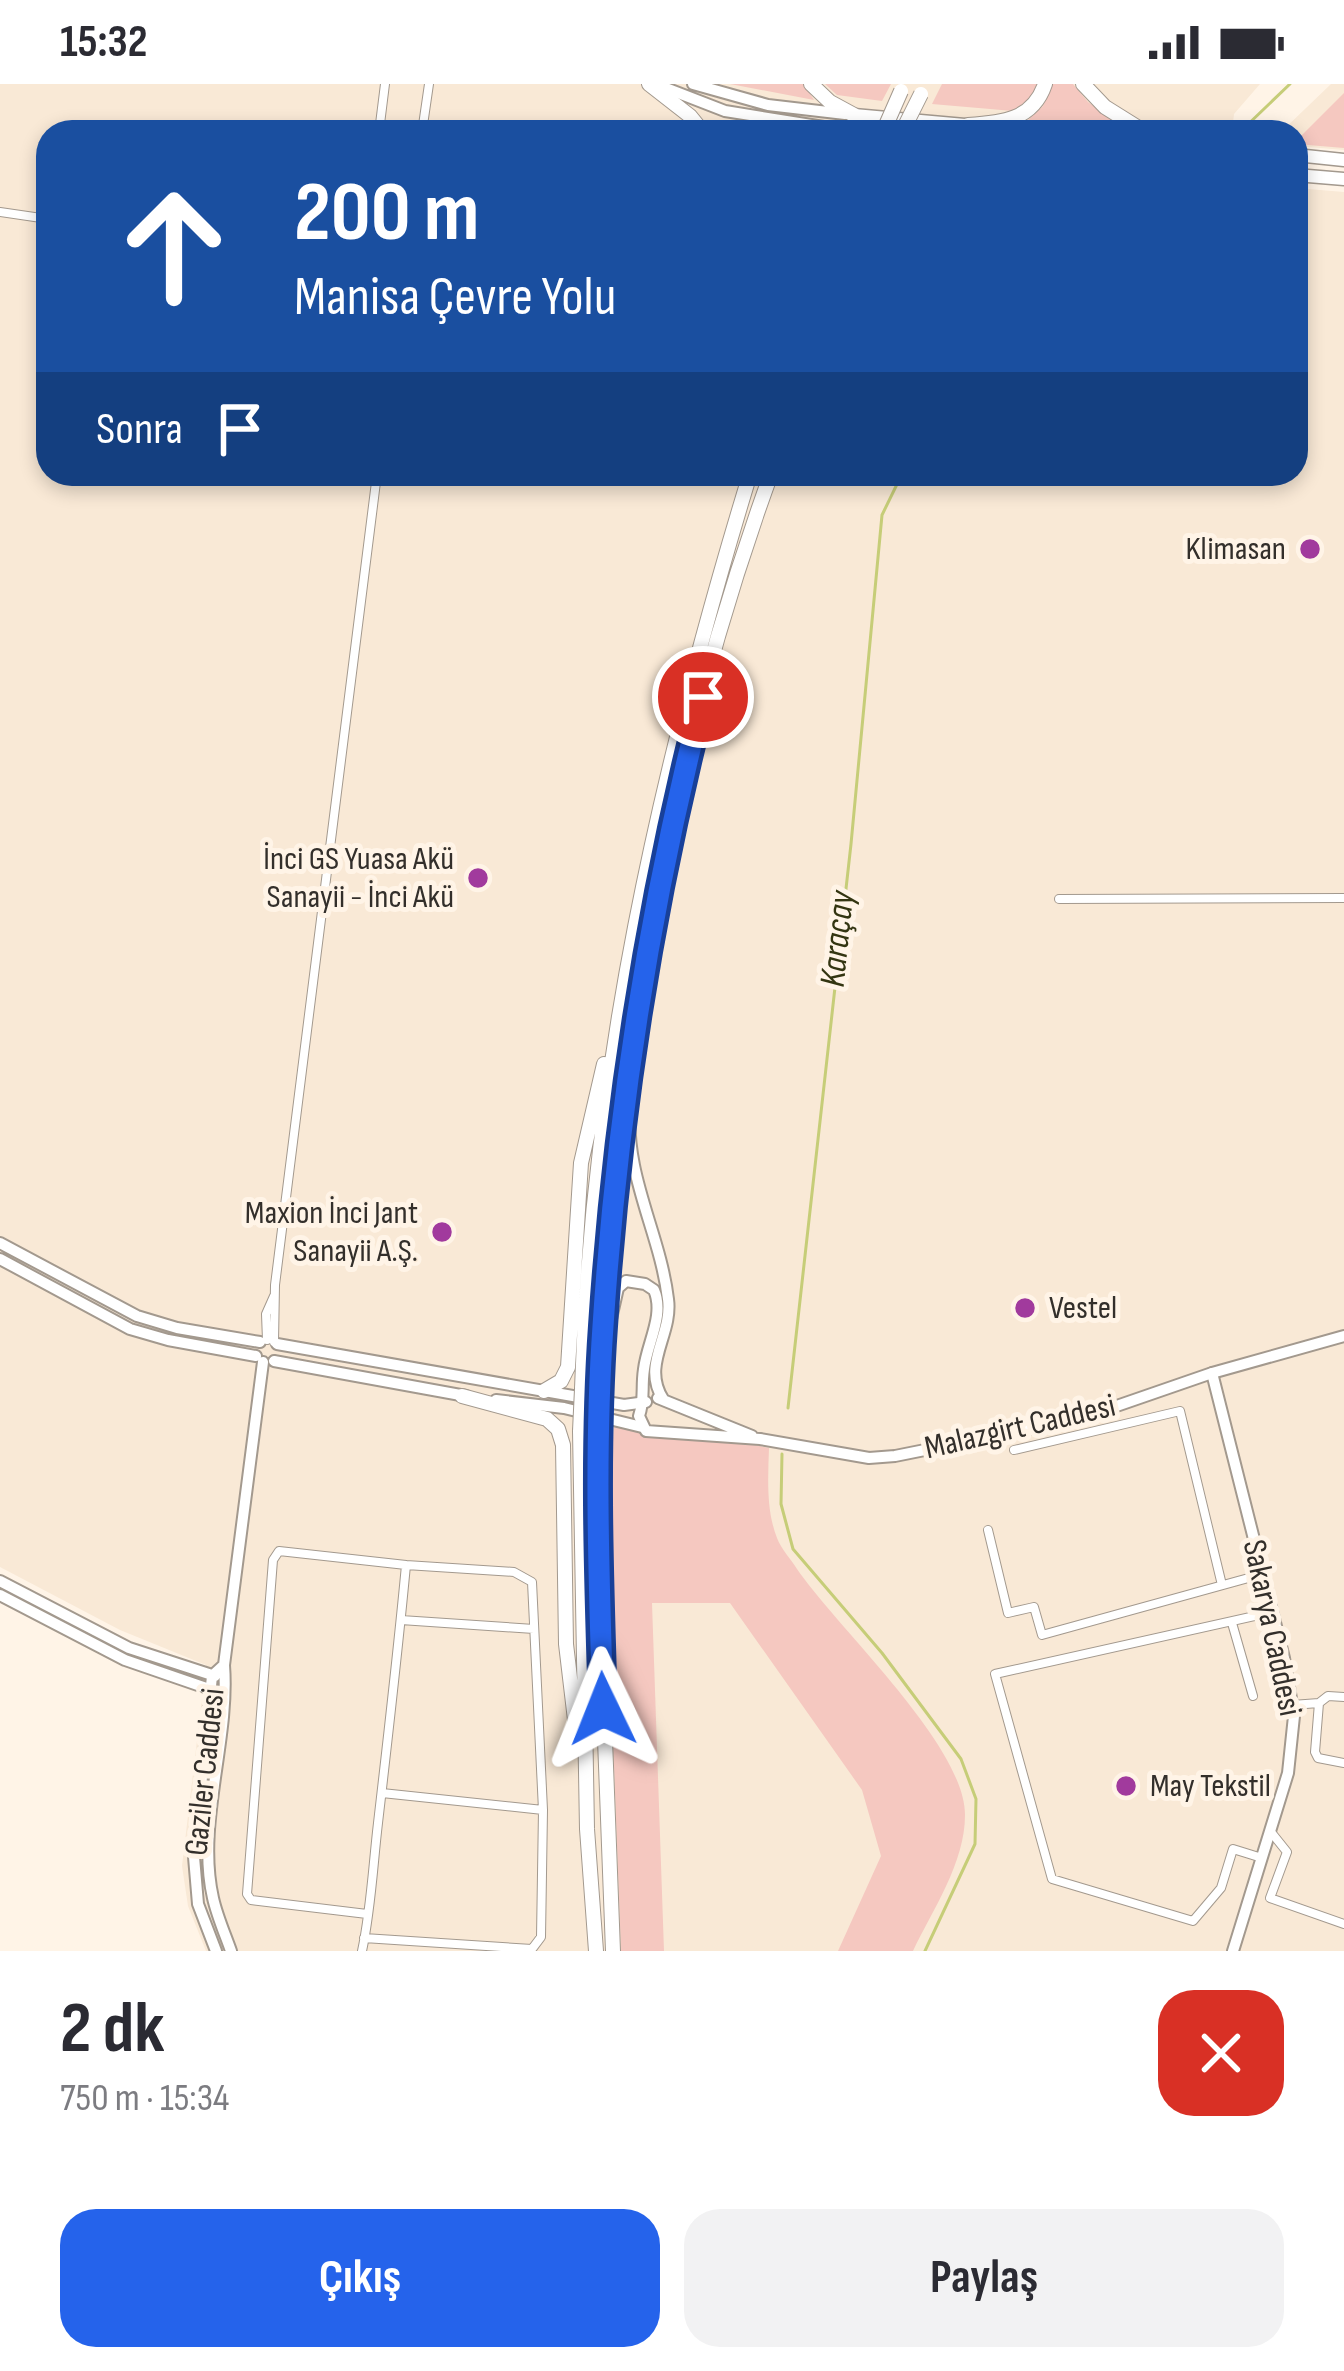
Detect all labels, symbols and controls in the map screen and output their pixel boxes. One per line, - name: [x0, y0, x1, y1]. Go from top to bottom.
- text: 15:32: [60, 15, 147, 70]
- text: 200 m: [294, 163, 480, 264]
- icon: ahead: [96, 168, 252, 324]
- text: Manisa Çevre Yolu: [294, 265, 616, 330]
- icon: arrive: [207, 396, 273, 462]
- text: Sonra: [96, 402, 183, 457]
- place label: Klimasan: [1186, 529, 1286, 569]
- marker: Klimasan: [1297, 536, 1323, 562]
- pin: [652, 646, 754, 748]
- icon: arrive: [670, 664, 736, 730]
- place label: İnci GS Yuasa Akü Sanayii - İnci Akü: [263, 839, 454, 917]
- marker: İnci GS Yuasa Akü Sanayii - İnci Akü: [465, 865, 491, 891]
- water label: Karaçay: [812, 887, 865, 989]
- place label: Maxion İnci Jant Sanayii A.Ş.: [245, 1193, 418, 1271]
- marker: Maxion İnci Jant Sanayii A.Ş.: [429, 1219, 455, 1245]
- place label: Vestel: [1049, 1288, 1117, 1328]
- marker: Vestel: [1012, 1295, 1038, 1321]
- street label: Malazgirt Caddesi: [921, 1386, 1119, 1468]
- street label: Sakarya Caddesi: [1234, 1536, 1310, 1720]
- position arrow: [540, 1646, 666, 1772]
- street label: Gaziler Caddesi: [176, 1686, 234, 1858]
- place label: May Tekstil: [1150, 1766, 1271, 1806]
- marker: May Tekstil: [1113, 1773, 1139, 1799]
- text: 2 dk: [60, 1986, 165, 2073]
- button: close: [1158, 1990, 1284, 2116]
- text: 750 m · 15:34: [60, 2075, 229, 2122]
- button: Çıkış: [60, 2209, 660, 2347]
- button: Paylaş: [684, 2209, 1284, 2347]

